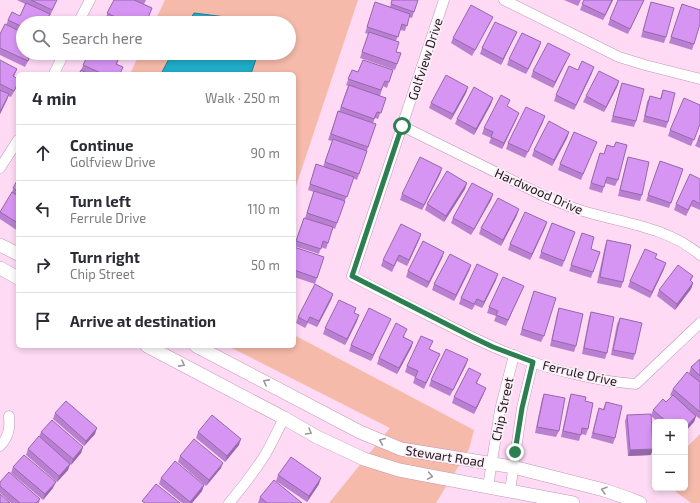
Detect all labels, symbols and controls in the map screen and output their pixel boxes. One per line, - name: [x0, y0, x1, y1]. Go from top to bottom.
- search box: [16, 16, 296, 60]
- street label: Golfview Drive: [404, 16, 446, 102]
- icon: search: [30, 27, 52, 49]
- text: Search here: [62, 29, 143, 47]
- text: 4 min: [32, 88, 76, 108]
- text: Walk · 250 m: [205, 90, 280, 106]
- route start: [393, 117, 411, 135]
- text: Continue: [70, 136, 133, 154]
- icon: ahead: [32, 142, 54, 164]
- text: 90 m: [250, 145, 280, 161]
- text: Golfview Drive: [70, 154, 156, 170]
- street label: Hardwood Drive: [492, 164, 586, 218]
- text: Turn left: [70, 192, 131, 210]
- icon: left: [32, 198, 54, 220]
- text: 110 m: [248, 201, 280, 217]
- text: Ferrule Drive: [70, 210, 146, 226]
- text: Turn right: [70, 248, 140, 266]
- icon: right: [32, 254, 54, 276]
- text: 50 m: [251, 257, 280, 273]
- text: Chip Street: [70, 266, 135, 282]
- icon: arrive: [32, 310, 54, 332]
- text: Arrive at destination: [70, 312, 216, 330]
- street label: Ferrule Drive: [541, 357, 619, 389]
- one-way arrow: [178, 359, 185, 367]
- street label: Chip Street: [487, 376, 517, 442]
- one-way arrow: [263, 380, 270, 387]
- map controls: [652, 419, 688, 491]
- button: +: [652, 419, 688, 455]
- one-way arrow: [305, 428, 312, 435]
- one-way arrow: [378, 438, 385, 446]
- street label: Stewart Road: [404, 442, 486, 470]
- route end: [506, 443, 524, 461]
- button: −: [652, 455, 688, 491]
- one-way arrow: [427, 471, 433, 480]
- one-way arrow: [600, 486, 607, 495]

